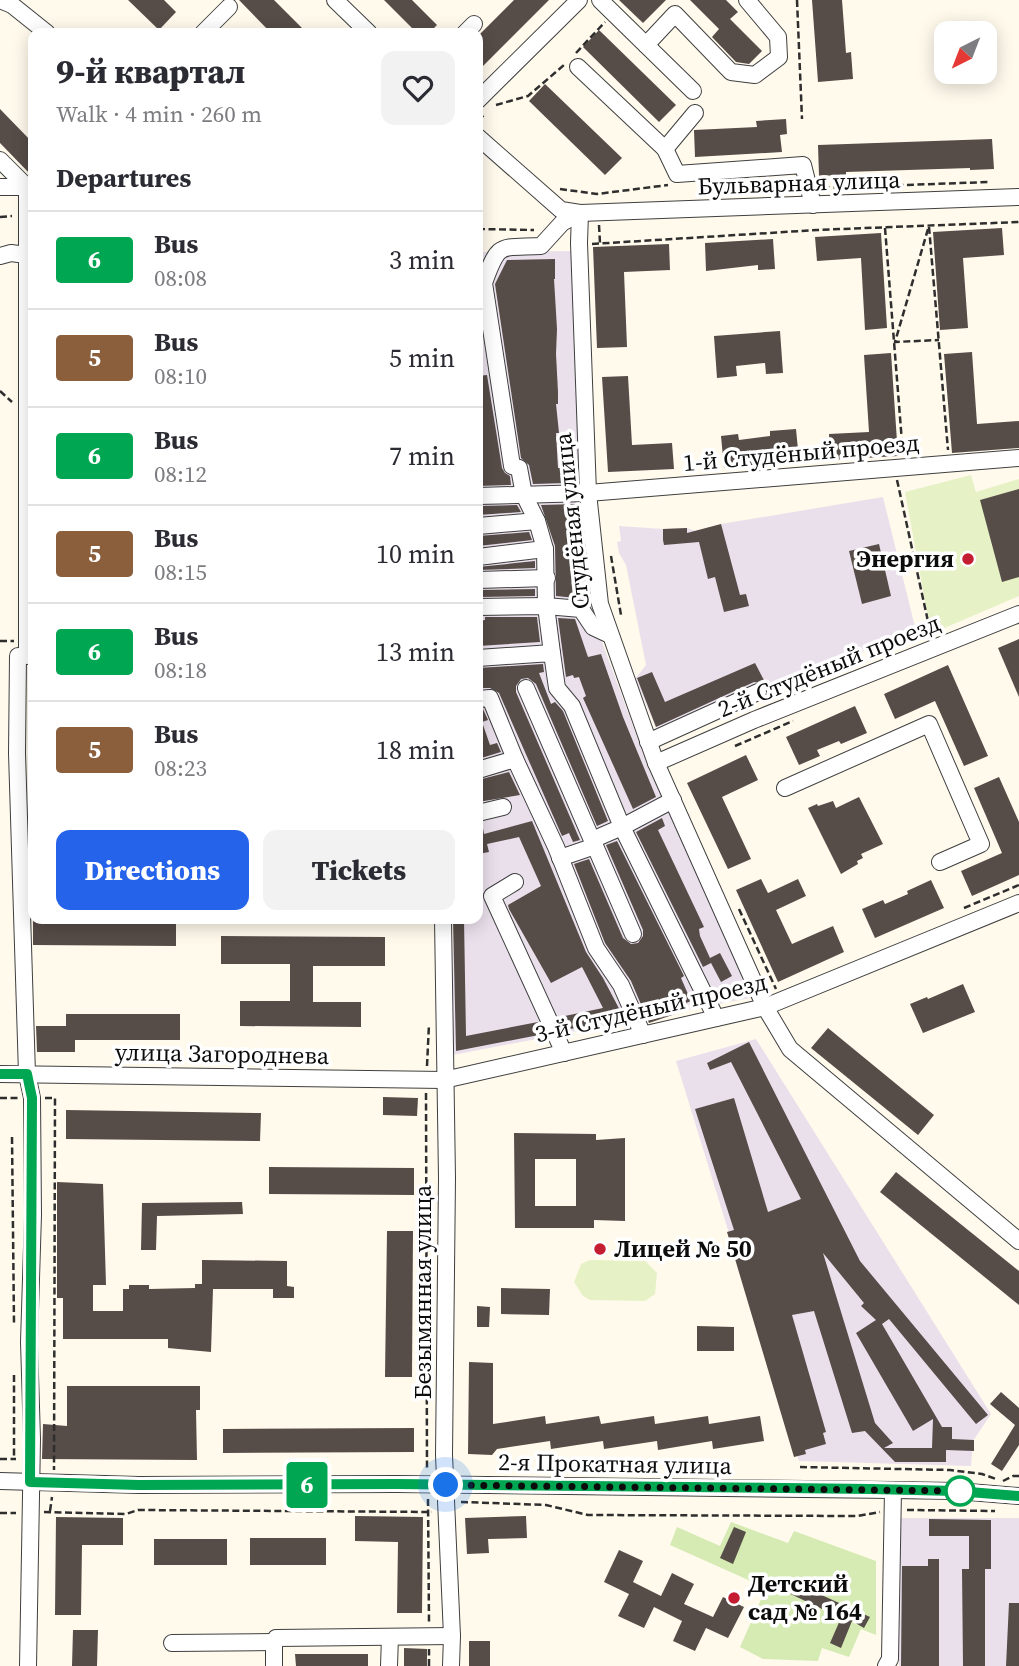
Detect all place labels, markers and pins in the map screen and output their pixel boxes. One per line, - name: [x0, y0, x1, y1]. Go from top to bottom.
- place label: Энергия: [857, 542, 954, 575]
- marker: Энергия: [960, 551, 976, 567]
- place label: Лицей № 50: [614, 1232, 752, 1265]
- marker: Лицей № 50: [592, 1241, 608, 1257]
- unlabelled marker: [945, 1476, 975, 1506]
- place label: Детский сад № 164: [748, 1567, 862, 1628]
- marker: Детский сад № 164: [726, 1590, 742, 1606]

